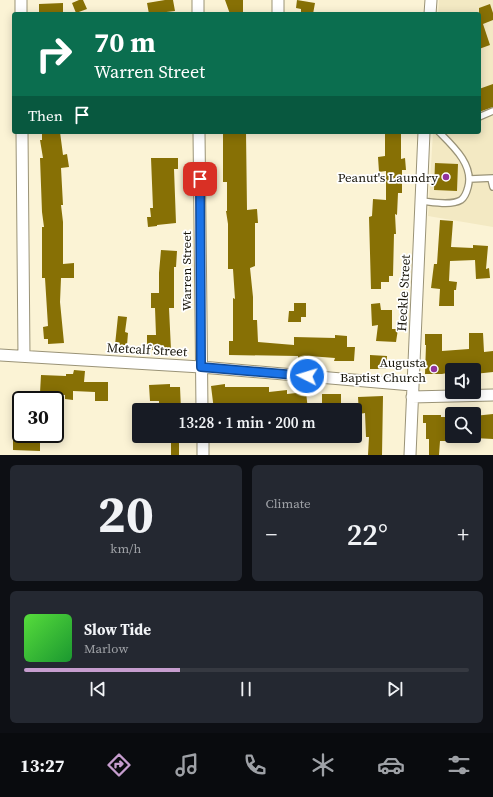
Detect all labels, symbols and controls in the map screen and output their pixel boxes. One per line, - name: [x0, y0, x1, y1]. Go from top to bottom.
- text: 70 m: [94, 23, 156, 61]
- icon: right: [28, 28, 80, 80]
- text: Warren Street: [94, 59, 205, 84]
- icon: arrive: [71, 104, 93, 126]
- text: Then: [28, 105, 63, 126]
- pin: [183, 162, 217, 196]
- icon: arrive: [189, 168, 211, 190]
- place label: Peanut's Laundry: [338, 169, 438, 186]
- marker: Peanut's Laundry: [441, 172, 451, 182]
- street label: Warren Street: [178, 230, 195, 311]
- street label: Heckle Street: [393, 253, 414, 332]
- street label: Metcalf Street: [106, 339, 188, 360]
- place label: Augusta Baptist Church: [340, 354, 426, 386]
- position arrow: [286, 355, 328, 397]
- map controls: [445, 363, 481, 443]
- button: sound: [445, 363, 481, 399]
- marker: Augusta Baptist Church: [429, 364, 439, 374]
- speed limit sign: 30: [12, 391, 64, 443]
- button: search: [445, 407, 481, 443]
- text: 13:28 · 1 min · 200 m: [179, 412, 315, 433]
- text: 20: [98, 478, 154, 549]
- text: Climate: [266, 495, 311, 512]
- text: 22°: [347, 514, 388, 555]
- text: −: [266, 519, 277, 549]
- text: +: [457, 519, 469, 549]
- text: km/h: [110, 540, 141, 557]
- text: Slow Tide: [84, 619, 151, 640]
- text: Marlow: [84, 640, 128, 657]
- icon: previous: [87, 678, 109, 700]
- icon: pause: [235, 678, 257, 700]
- icon: next: [384, 678, 406, 700]
- icon: directions: [105, 751, 133, 779]
- icon: music: [173, 751, 201, 779]
- icon: phone: [241, 751, 269, 779]
- icon: climate: [309, 751, 337, 779]
- icon: car: [377, 751, 405, 779]
- icon: filters: [445, 751, 473, 779]
- text: 13:27: [20, 753, 64, 778]

